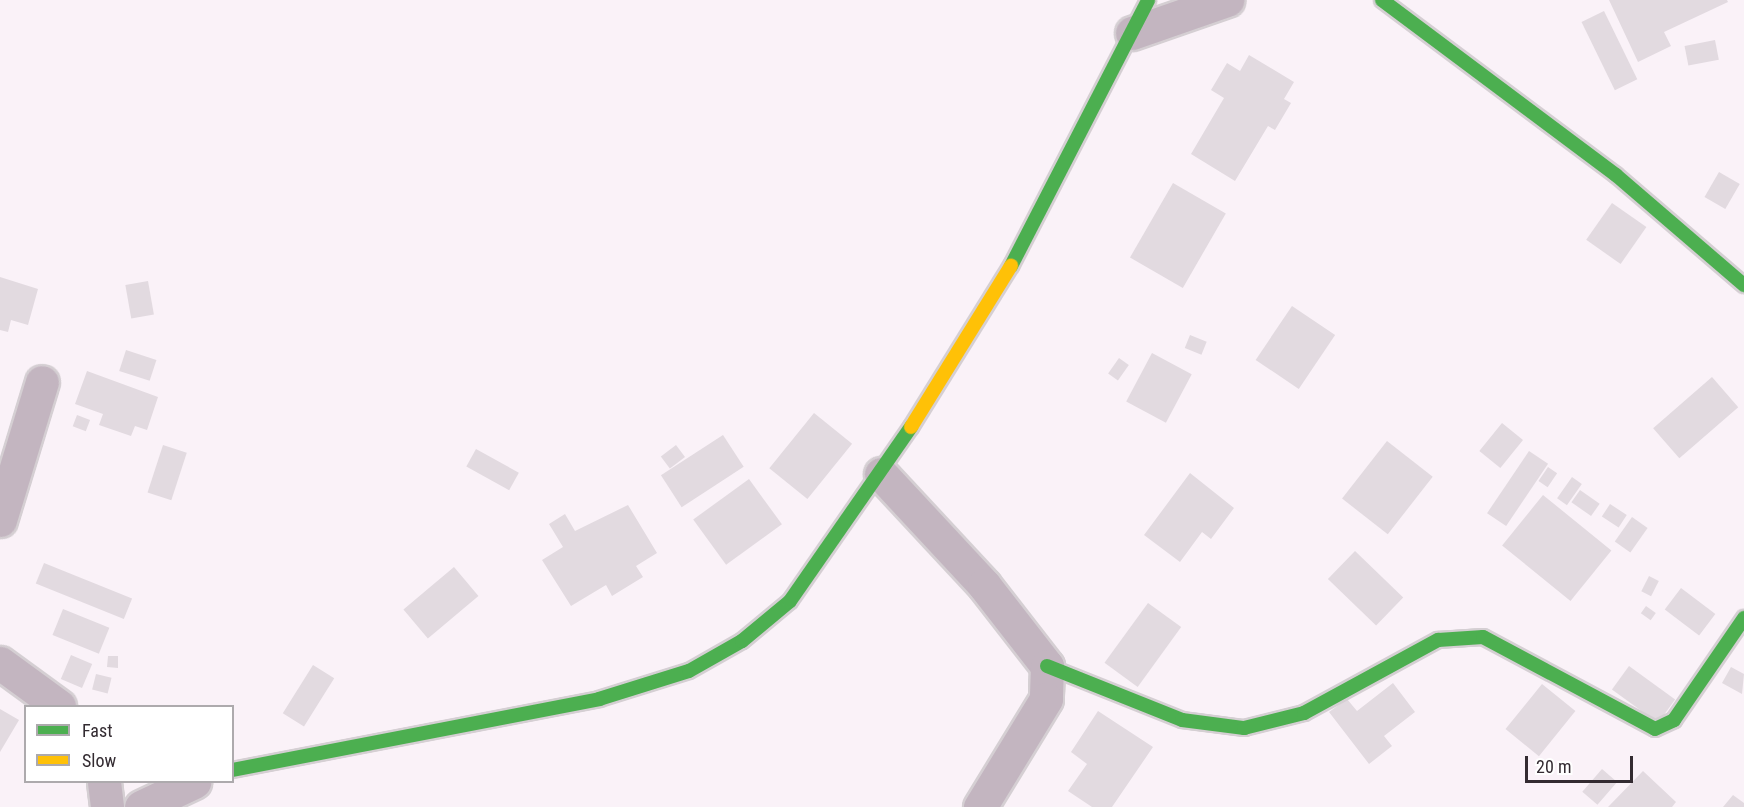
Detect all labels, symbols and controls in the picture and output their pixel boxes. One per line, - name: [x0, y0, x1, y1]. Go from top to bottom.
- legend: [24, 705, 234, 783]
- text: Fast: [82, 720, 113, 741]
- scale bar: [1528, 744, 1636, 782]
- text: Slow: [82, 750, 116, 771]
- text: 20 m: [1536, 756, 1571, 777]

